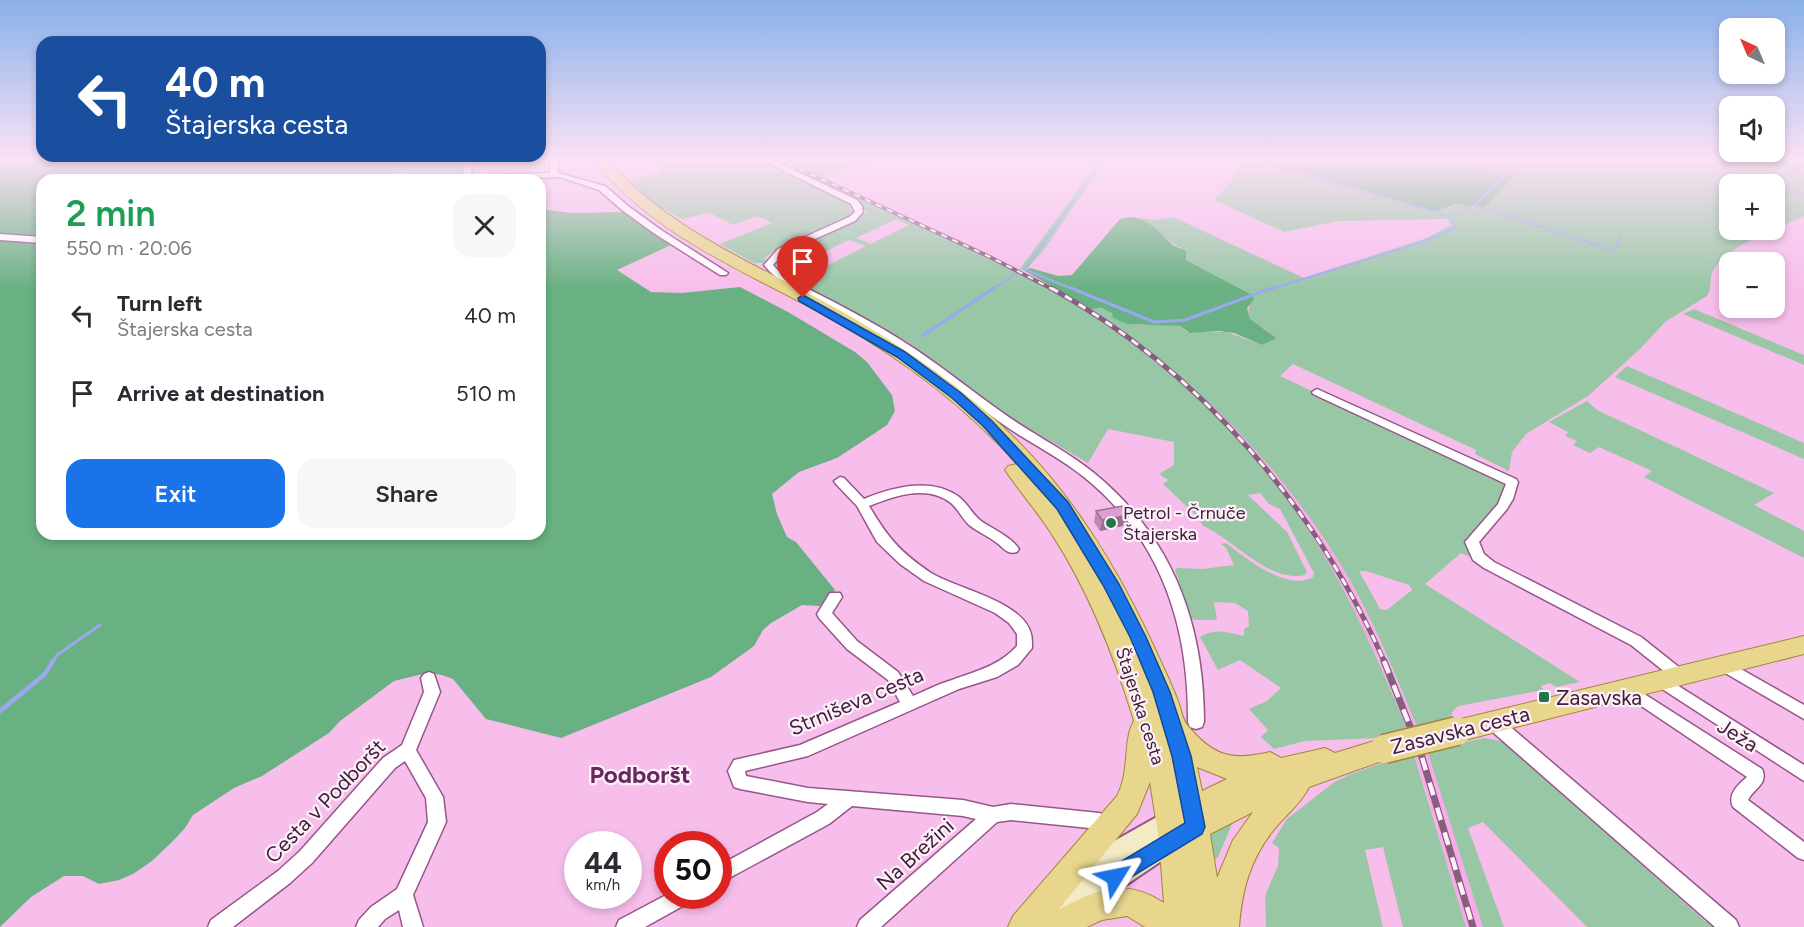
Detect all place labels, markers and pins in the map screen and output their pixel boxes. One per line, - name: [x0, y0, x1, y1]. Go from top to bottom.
- pin: [777, 236, 828, 298]
- place label: Petrol - Črnuče Štajerska: [1123, 502, 1246, 545]
- marker: Petrol - Črnuče Štajerska: [1104, 516, 1118, 530]
- place label: Zasavska: [1556, 685, 1642, 710]
- marker: Zasavska: [1537, 690, 1551, 704]

